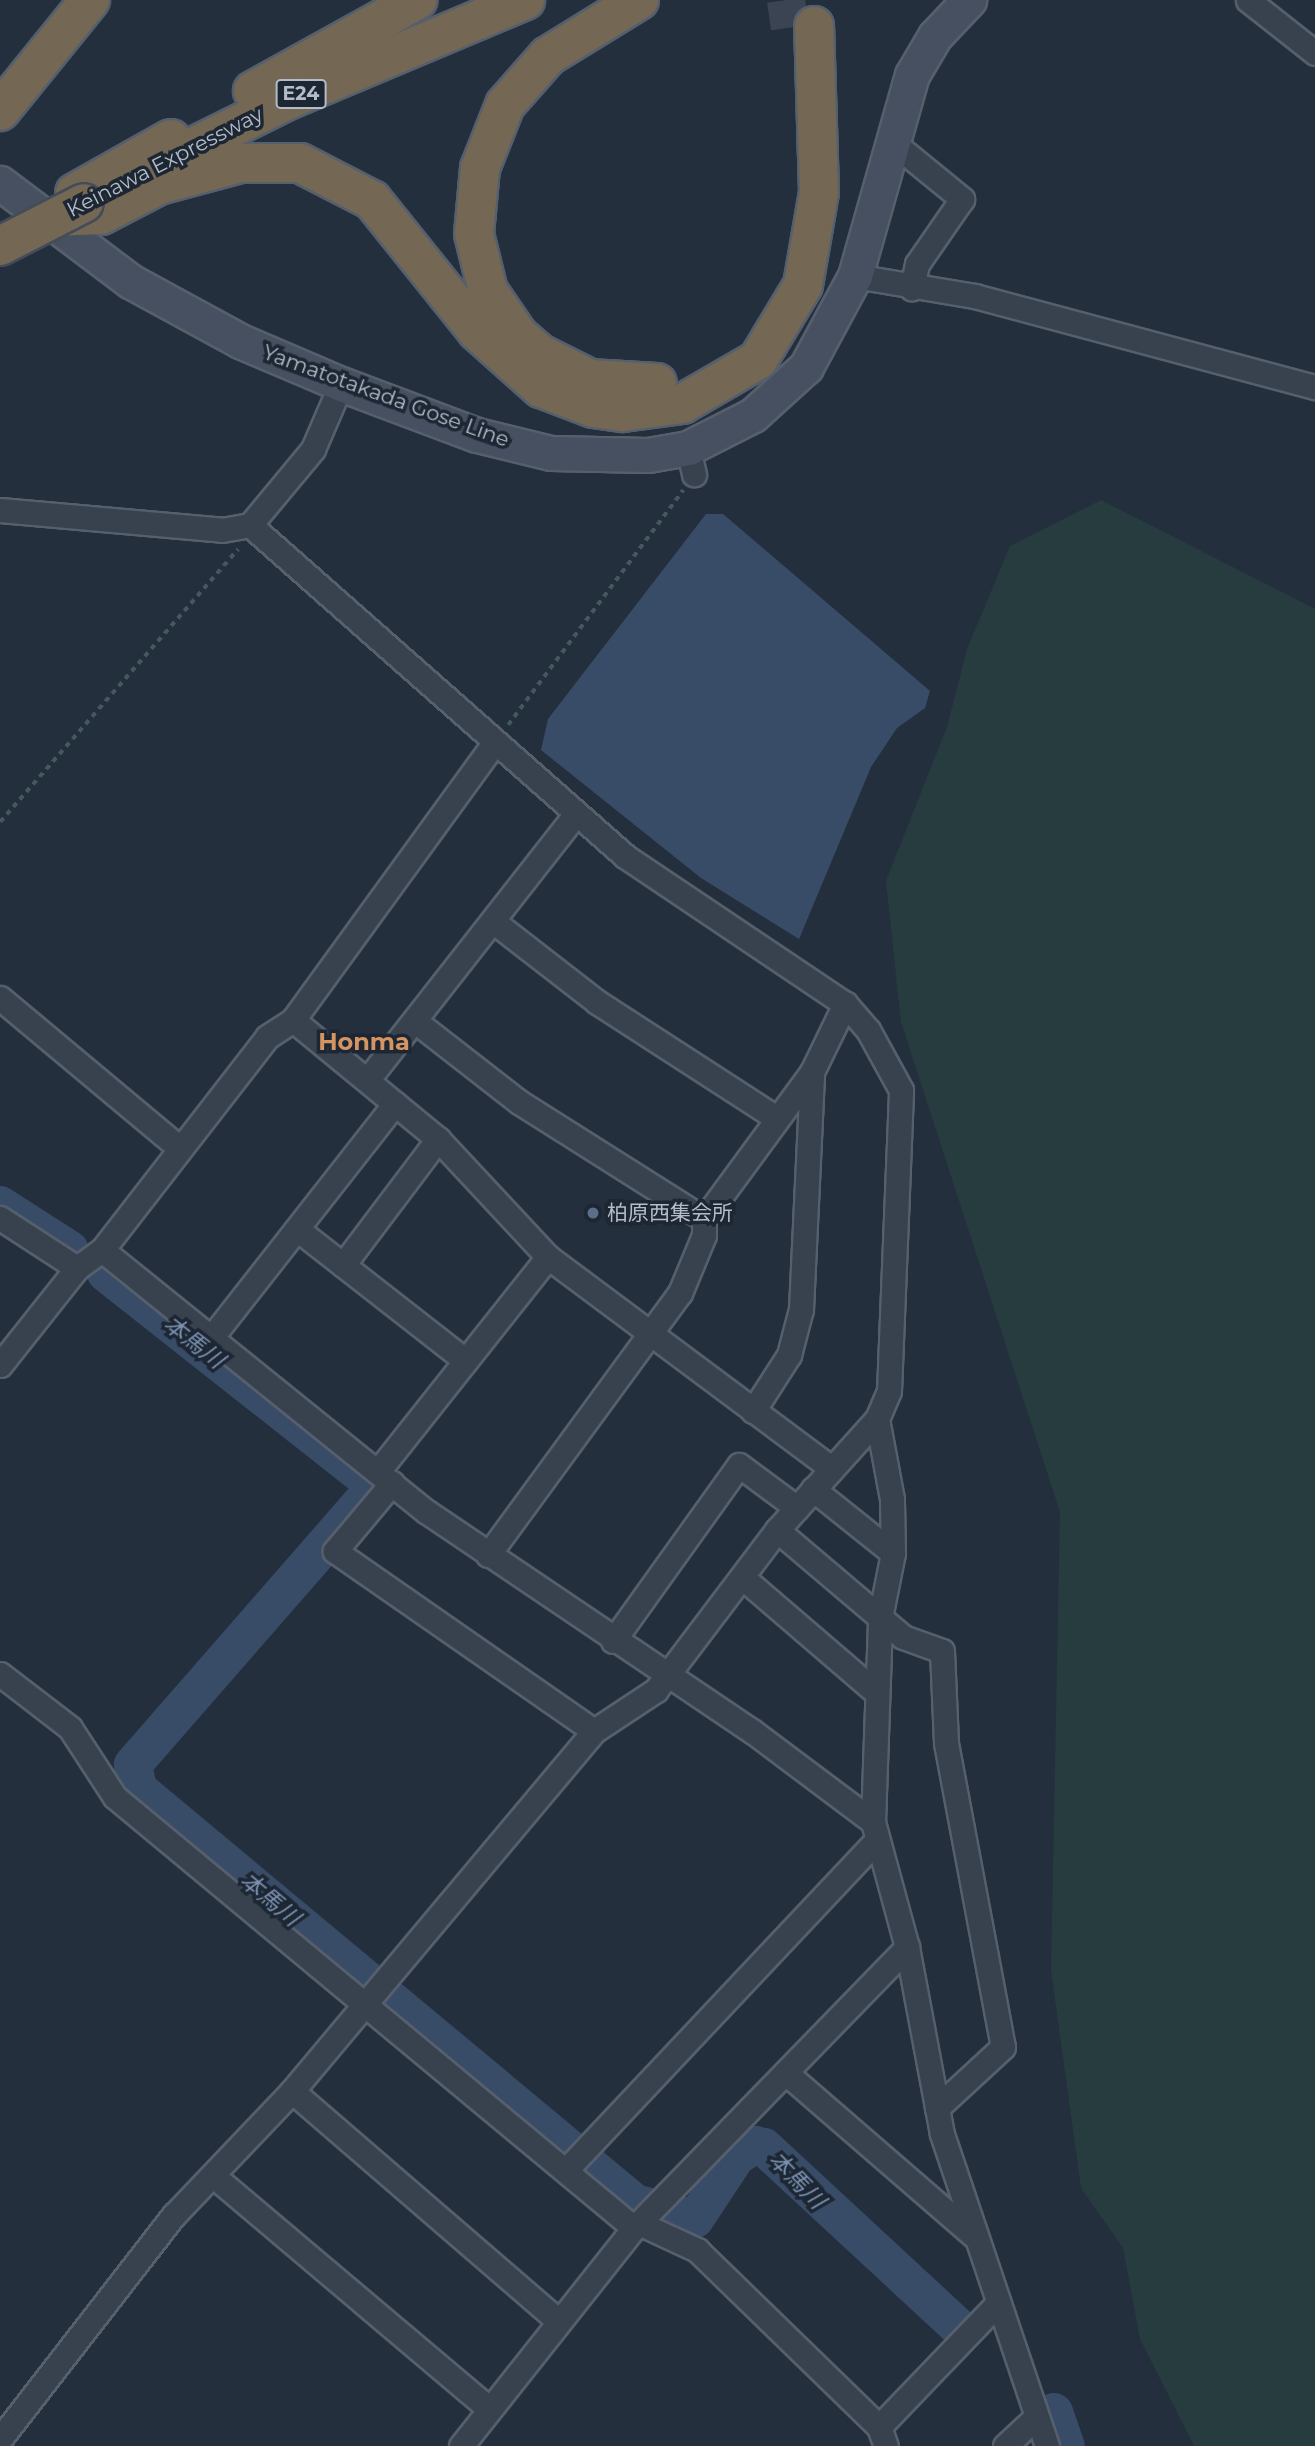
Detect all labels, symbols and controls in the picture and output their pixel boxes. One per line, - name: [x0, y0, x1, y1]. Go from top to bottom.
- road number: E24: [275, 78, 327, 110]
- street label: Keinawa Expressway: [63, 102, 267, 222]
- street label: Yamatotakada Gose Line: [259, 340, 513, 452]
- district label: Honma: [318, 1028, 410, 1056]
- place label: 柏原西集会所: [607, 1200, 733, 1226]
- marker: 柏原西集会所: [585, 1205, 601, 1221]
- water label: 本馬川: [158, 1310, 230, 1374]
- water label: 本馬川: [235, 1866, 305, 1932]
- water label: 本馬川: [763, 2146, 831, 2214]

